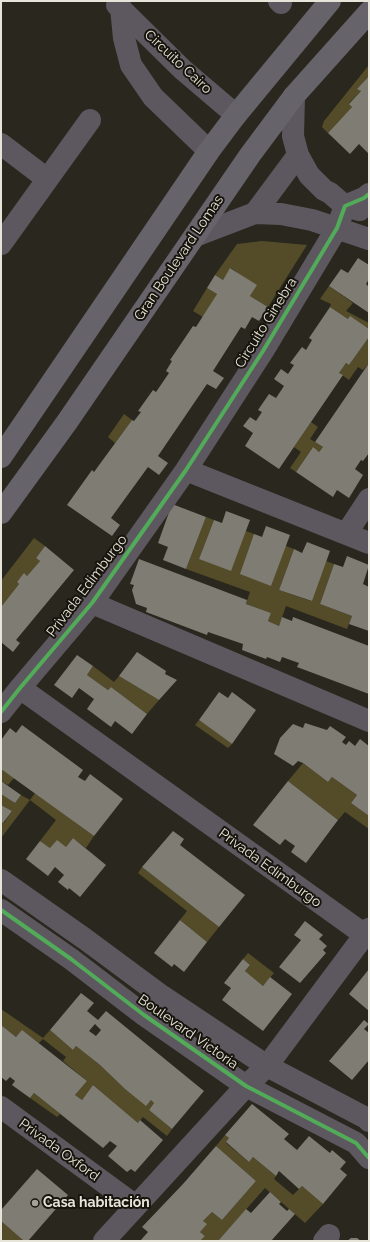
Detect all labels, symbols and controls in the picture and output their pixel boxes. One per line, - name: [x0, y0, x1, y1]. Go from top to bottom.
- street label: Circuito Cairo: [141, 26, 215, 98]
- street label: Gran Boulevard Lomas: [131, 192, 227, 324]
- street label: Circuito Ginebra: [231, 275, 301, 371]
- street label: Privada Edimburgo: [43, 532, 131, 640]
- street label: Privada Edimburgo: [215, 825, 325, 911]
- street label: Boulevard Victoria: [135, 991, 241, 1073]
- street label: Privada Oxford: [16, 1115, 102, 1185]
- place label: Casa habitación: [43, 1195, 150, 1211]
- marker: Casa habitación: [30, 1198, 40, 1208]

